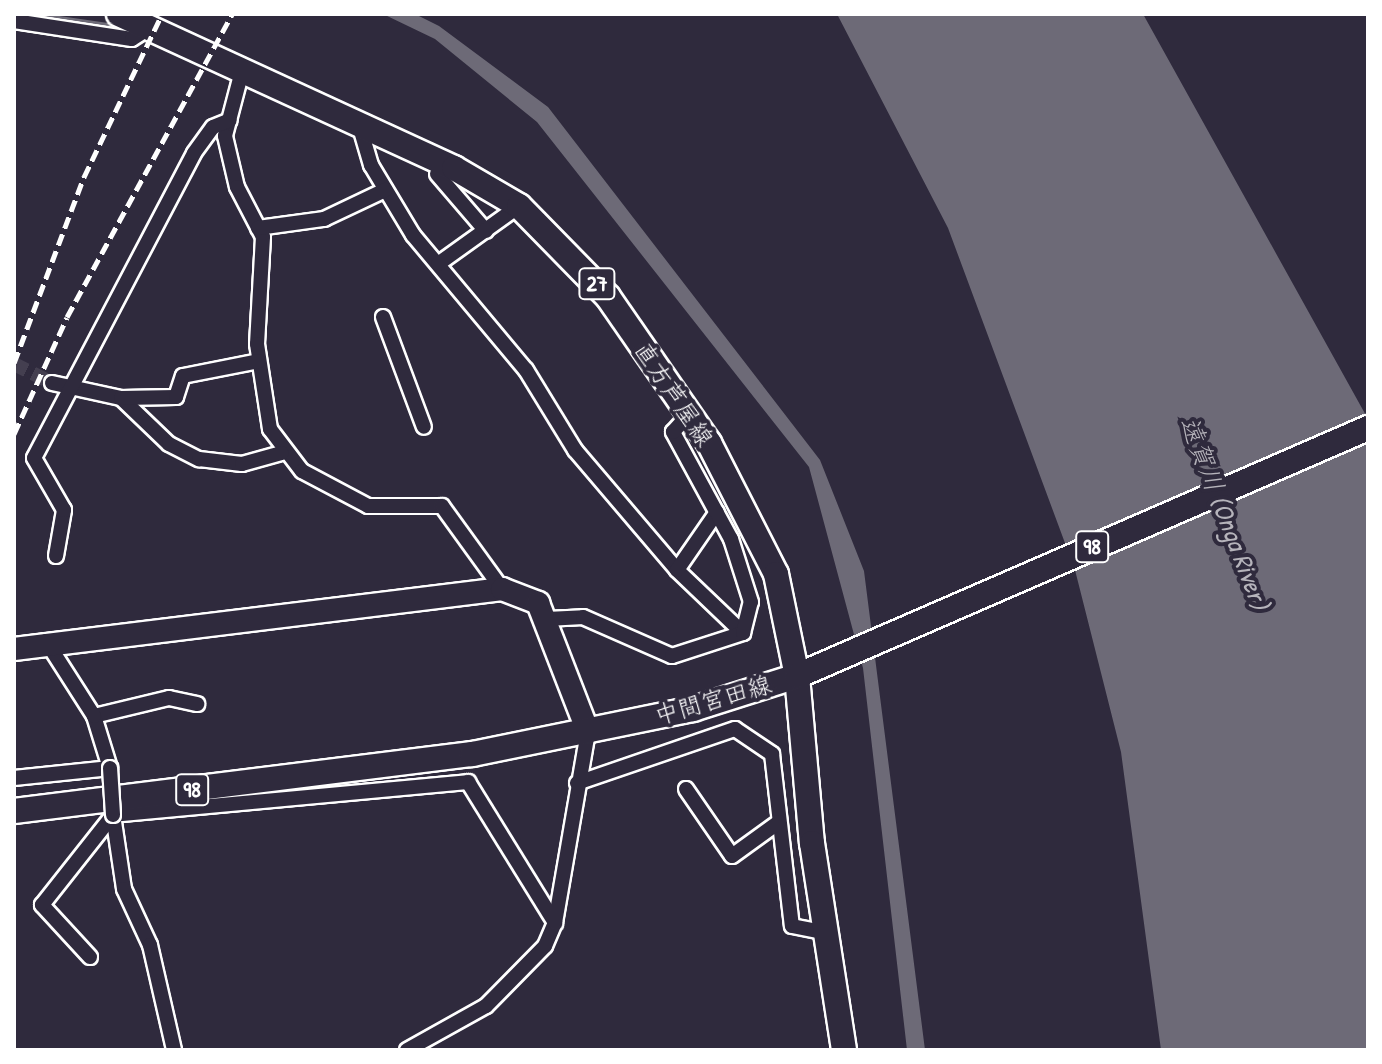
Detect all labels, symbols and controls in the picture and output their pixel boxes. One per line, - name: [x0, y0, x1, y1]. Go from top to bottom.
- road number: 27: [577, 266, 617, 302]
- street label: 直方芦屋線: [629, 336, 719, 452]
- water label: 遠賀川 (Onga River): [1174, 412, 1276, 614]
- road number: 98: [1074, 529, 1110, 565]
- street label: 中間宮田線: [651, 670, 775, 730]
- road number: 98: [174, 772, 210, 808]

